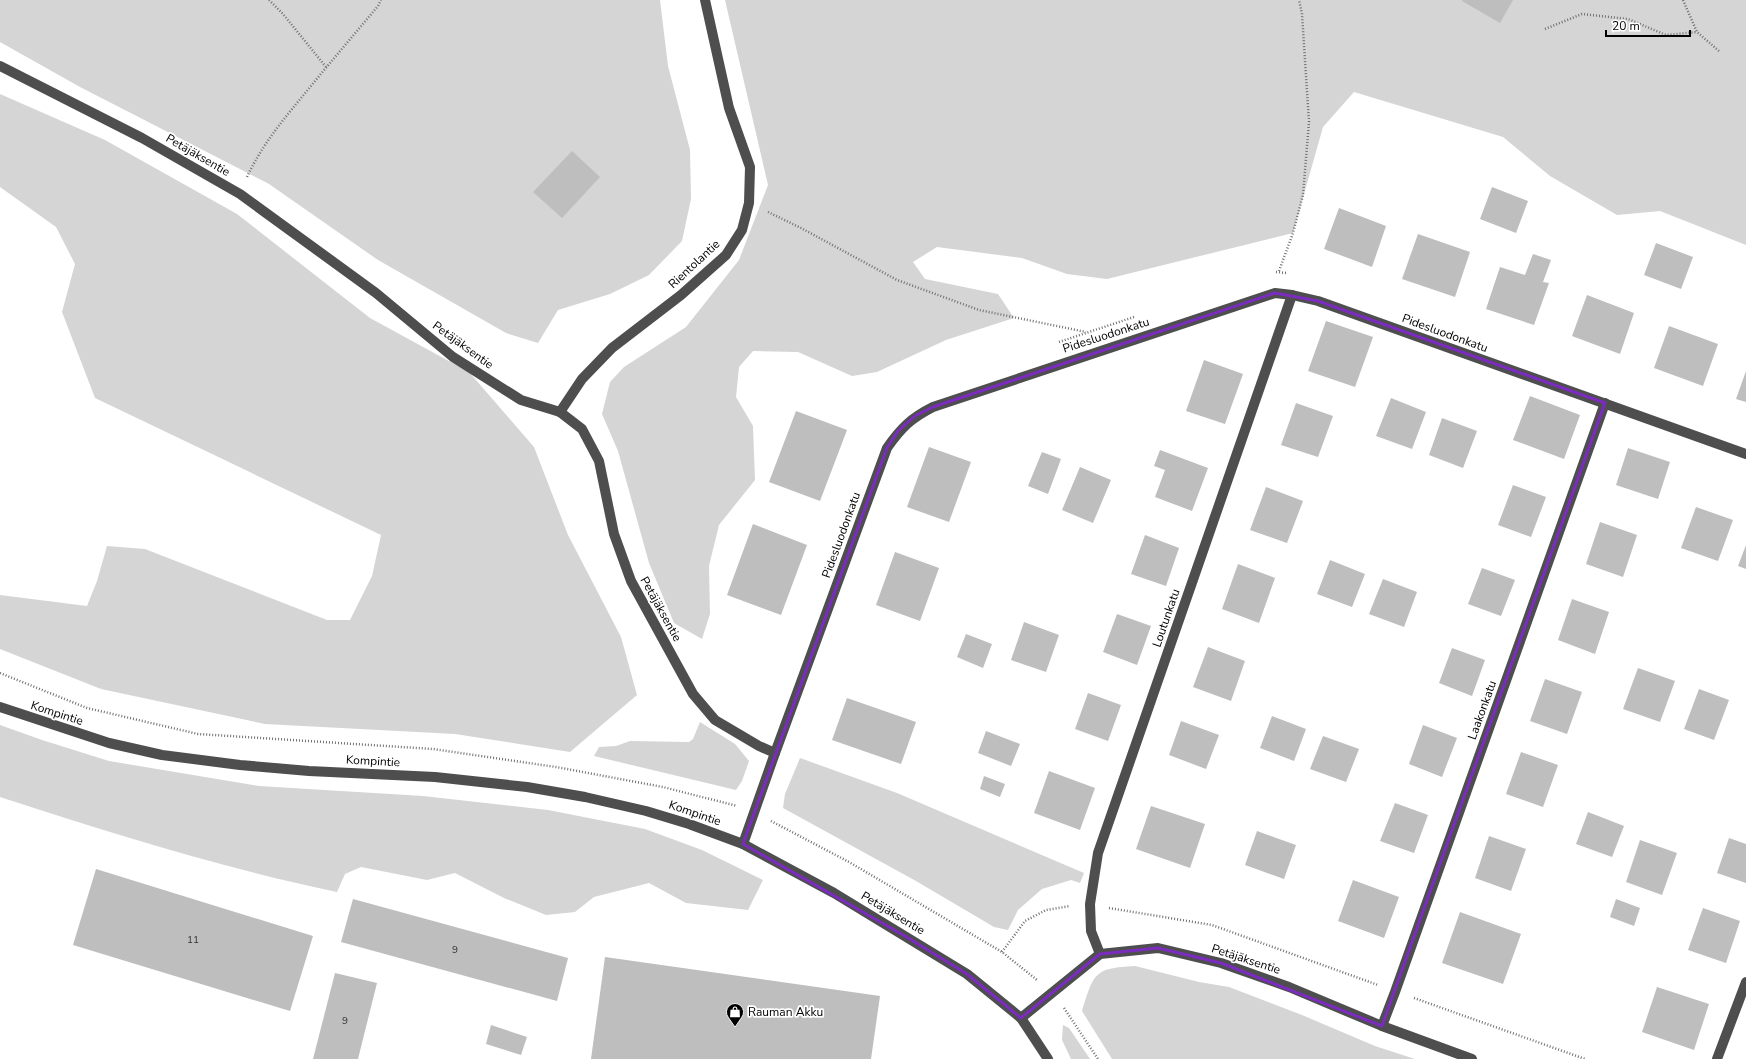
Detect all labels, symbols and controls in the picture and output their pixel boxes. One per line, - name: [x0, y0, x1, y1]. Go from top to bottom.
- scale bar: [1606, 12, 1690, 38]
- text: 20 m: [1612, 18, 1640, 34]
- street label: Petäjäksentie: [163, 130, 233, 180]
- street label: Rientolantie: [665, 236, 723, 292]
- street label: Pidesluodonkatu: [1400, 310, 1490, 356]
- street label: Pidesluodonkatu: [1061, 313, 1151, 357]
- street label: Petäjäksentie: [429, 317, 497, 373]
- street label: Pidesluodonkatu: [818, 490, 864, 580]
- street label: Petäjäksentie: [637, 574, 685, 644]
- street label: Loutunkatu: [1149, 587, 1183, 649]
- street label: Laakonkatu: [1464, 678, 1500, 742]
- street label: Kompintie: [29, 697, 85, 729]
- street label: Kompintie: [345, 752, 401, 770]
- street label: Kompintie: [667, 797, 723, 829]
- street label: Petäjäksentie: [858, 888, 928, 938]
- house number: 11: [187, 933, 199, 947]
- street label: Petäjäksentie: [1209, 940, 1283, 978]
- house number: 9: [452, 943, 458, 957]
- shop icon: Rauman Akku: [725, 1002, 745, 1027]
- place label: Rauman Akku: [748, 1004, 823, 1020]
- house number: 9: [342, 1014, 348, 1028]

